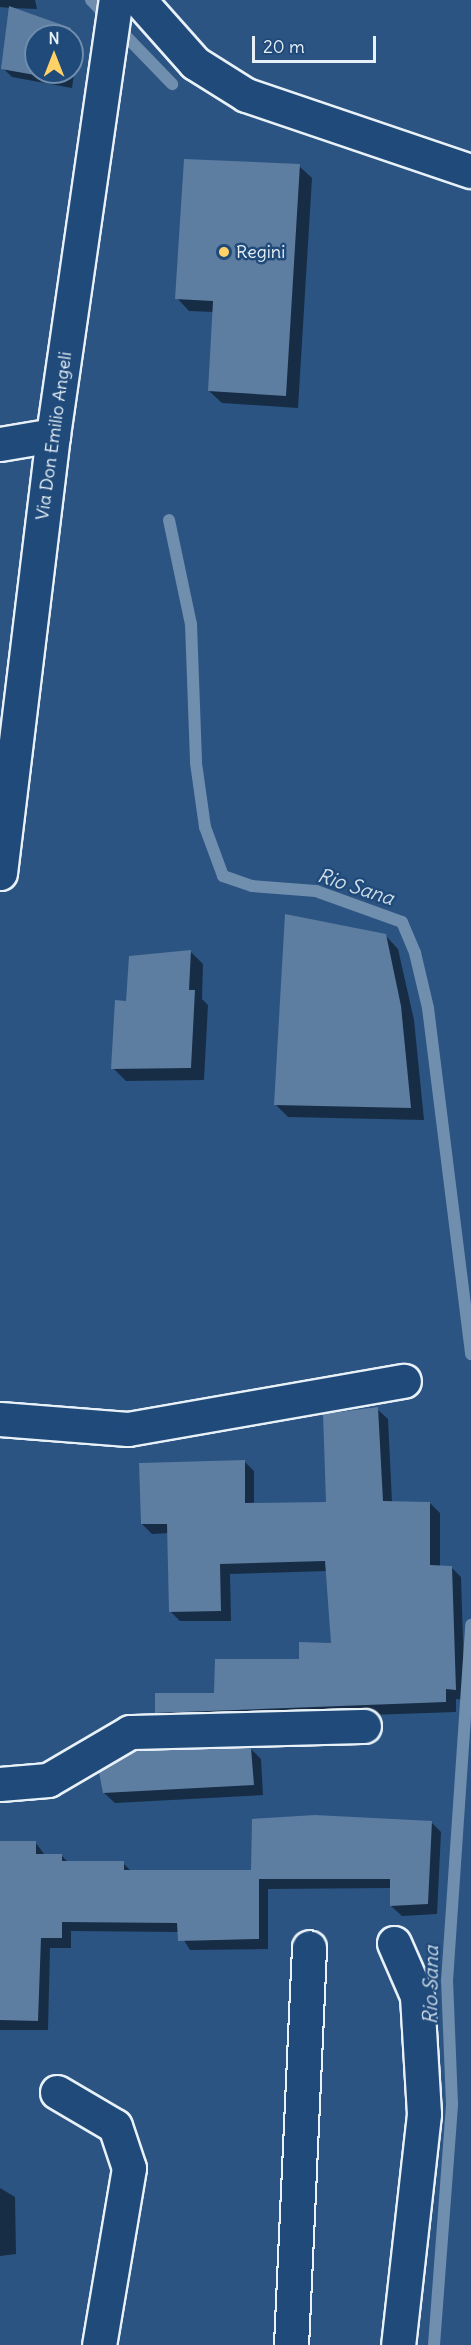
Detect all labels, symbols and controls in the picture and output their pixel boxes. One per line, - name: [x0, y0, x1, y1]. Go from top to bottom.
- north arrow: [24, 24, 84, 84]
- scale bar: [255, 24, 380, 62]
- text: N: [48, 28, 60, 48]
- text: 20 m: [263, 35, 305, 58]
- place label: Regini: [236, 241, 285, 263]
- marker: Regini: [217, 245, 231, 259]
- street label: Via Don Emilio Angeli: [31, 350, 77, 522]
- water label: Rio Sana: [315, 862, 397, 910]
- water label: Rio Sana: [417, 1945, 443, 2025]

